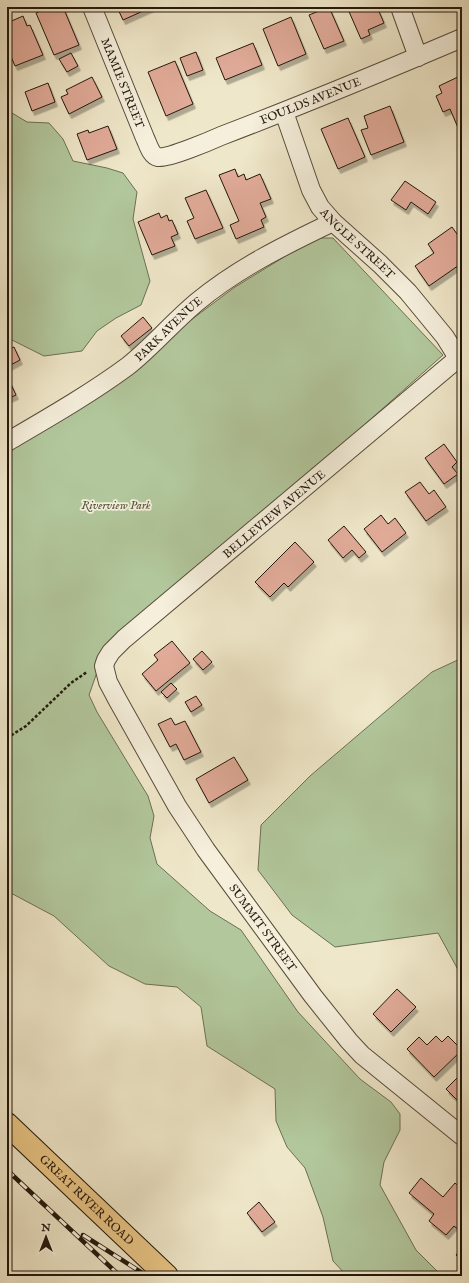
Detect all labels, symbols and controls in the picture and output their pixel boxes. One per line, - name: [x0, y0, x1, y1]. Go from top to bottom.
- street label: MAMIE STREET: [97, 36, 147, 131]
- street label: FOULDS AVENUE: [258, 74, 363, 128]
- street label: ANGLE STREET: [316, 205, 398, 282]
- street label: PARK AVENUE: [132, 294, 206, 365]
- street label: BELLEVIEW AVENUE: [220, 467, 329, 562]
- park label: Riverview Park: [81, 498, 151, 513]
- street label: SUMMIT STREET: [225, 881, 300, 975]
- street label: GREAT RIVER ROAD: [36, 1152, 137, 1249]
- north arrow: [26, 1217, 66, 1257]
- text: N: [40, 1221, 51, 1235]

